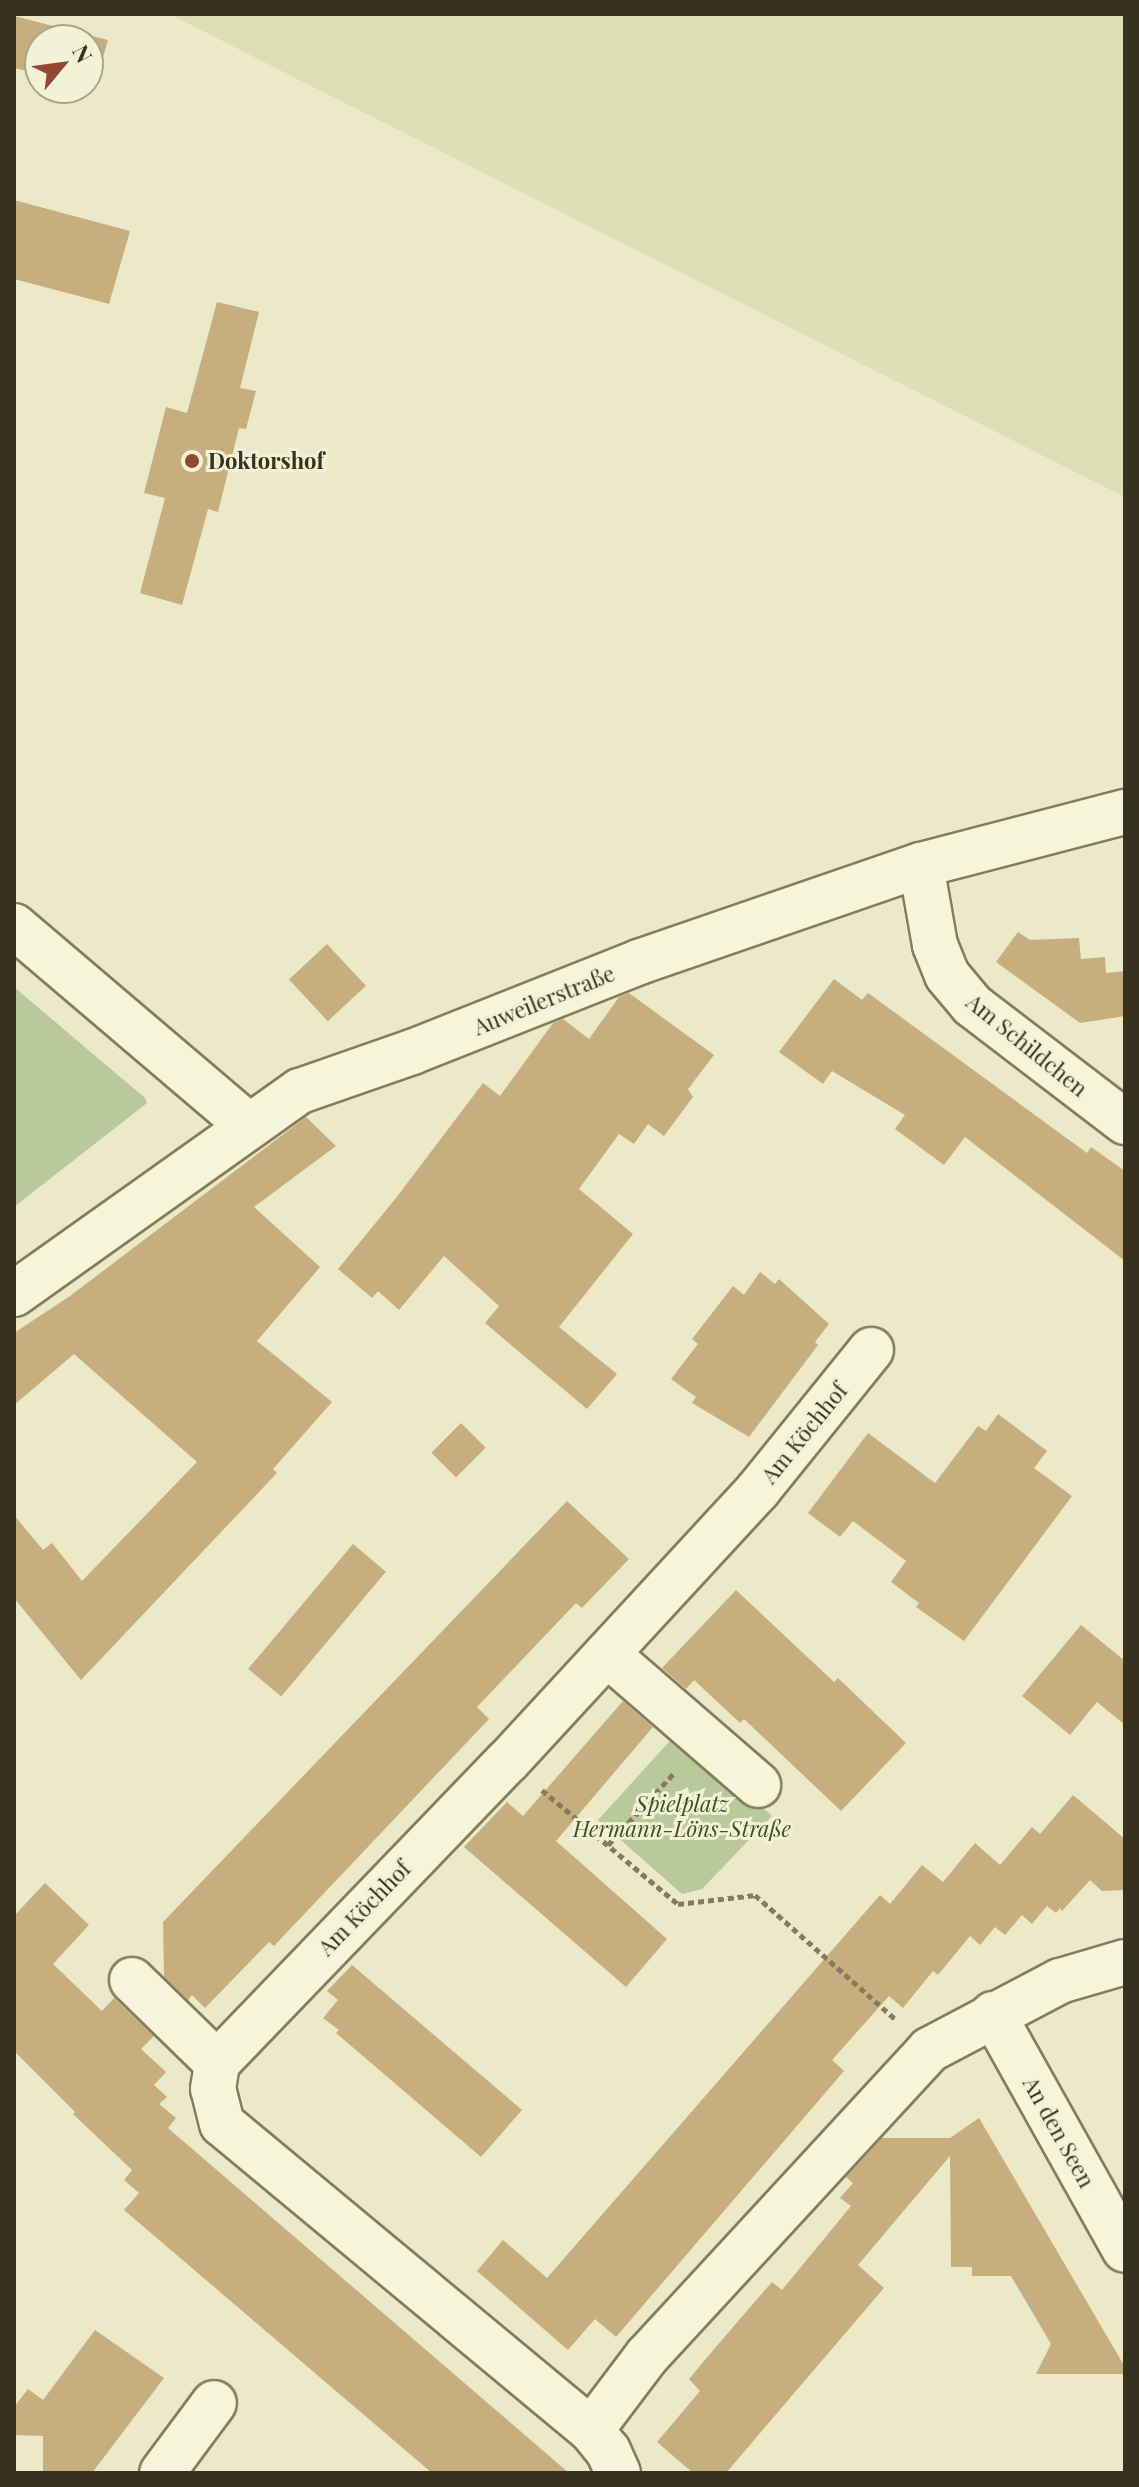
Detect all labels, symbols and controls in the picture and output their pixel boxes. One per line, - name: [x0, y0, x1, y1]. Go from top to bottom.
- north arrow: [24, 24, 104, 104]
- text: N: [66, 39, 100, 68]
- place label: Doktorshof: [208, 448, 324, 474]
- marker: Doktorshof: [183, 452, 201, 470]
- street label: Auweilerstraße: [470, 960, 618, 1040]
- street label: Am Schildchen: [961, 988, 1093, 1102]
- street label: Am Köchhof: [756, 1378, 852, 1488]
- park label: Spielplatz Hermann-Löns-Straße: [573, 1790, 791, 1842]
- street label: Am Köchhof: [312, 1855, 416, 1961]
- street label: An den Seen: [1018, 2072, 1100, 2192]

